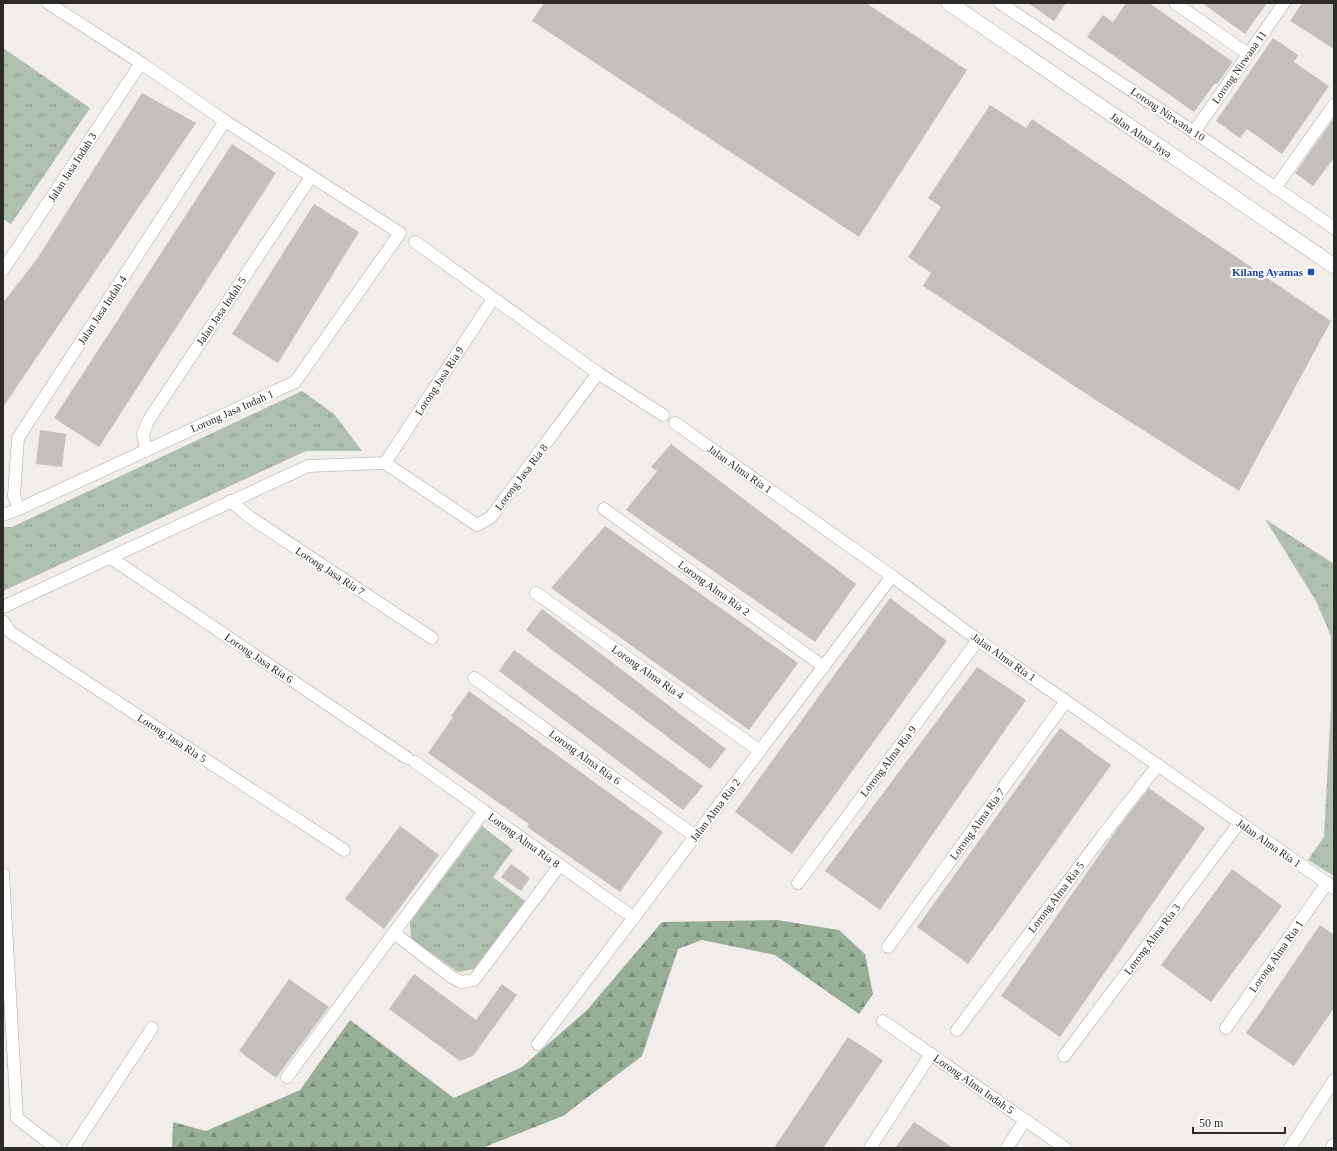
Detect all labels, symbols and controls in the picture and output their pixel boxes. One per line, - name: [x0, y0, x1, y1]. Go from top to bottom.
- street label: Lorong Nirwana 11: [1209, 28, 1269, 106]
- street label: Lorong Nirwana 10: [1129, 85, 1208, 144]
- street label: Jalan Alma Jaya: [1108, 110, 1174, 160]
- street label: Jalan Jasa Indah 3: [45, 130, 99, 204]
- place label: Kilang Ayamas: [1232, 266, 1304, 278]
- marker: Kilang Ayamas: [1306, 267, 1316, 277]
- street label: Jalan Jasa Indah 4: [75, 273, 129, 347]
- street label: Jalan Jasa Indah 5: [194, 274, 249, 347]
- street label: Lorong Jasa Ria 9: [412, 344, 466, 418]
- street label: Lorong Jasa Indah 1: [189, 387, 275, 435]
- street label: Lorong Jasa Ria 8: [492, 441, 550, 512]
- street label: Jalan Alma Ria 1: [706, 442, 774, 496]
- street label: Lorong Jasa Ria 7: [293, 544, 367, 598]
- street label: Lorong Alma Ria 2: [676, 558, 752, 618]
- street label: Jalan Alma Ria 1: [970, 630, 1038, 684]
- street label: Lorong Jasa Ria 6: [223, 631, 296, 686]
- street label: Lorong Alma Ria 4: [610, 643, 687, 702]
- street label: Lorong Jasa Ria 5: [135, 711, 209, 765]
- street label: Lorong Alma Ria 9: [858, 723, 919, 799]
- street label: Lorong Alma Ria 6: [547, 727, 623, 787]
- street label: Jalan Alma Ria 2: [687, 776, 743, 844]
- street label: Lorong Alma Ria 7: [947, 786, 1007, 862]
- street label: Lorong Alma Ria 8: [486, 810, 562, 870]
- street label: Jalan Alma Ria 1: [1235, 816, 1303, 870]
- street label: Lorong Alma Ria 5: [1026, 859, 1087, 935]
- street label: Lorong Alma Ria 3: [1122, 901, 1183, 977]
- street label: Lorong Alma Ria 1: [1247, 918, 1305, 994]
- street label: Lorong Alma Indah 5: [932, 1052, 1017, 1116]
- scale bar: [1193, 1109, 1285, 1135]
- text: 50 m: [1199, 1116, 1224, 1130]

